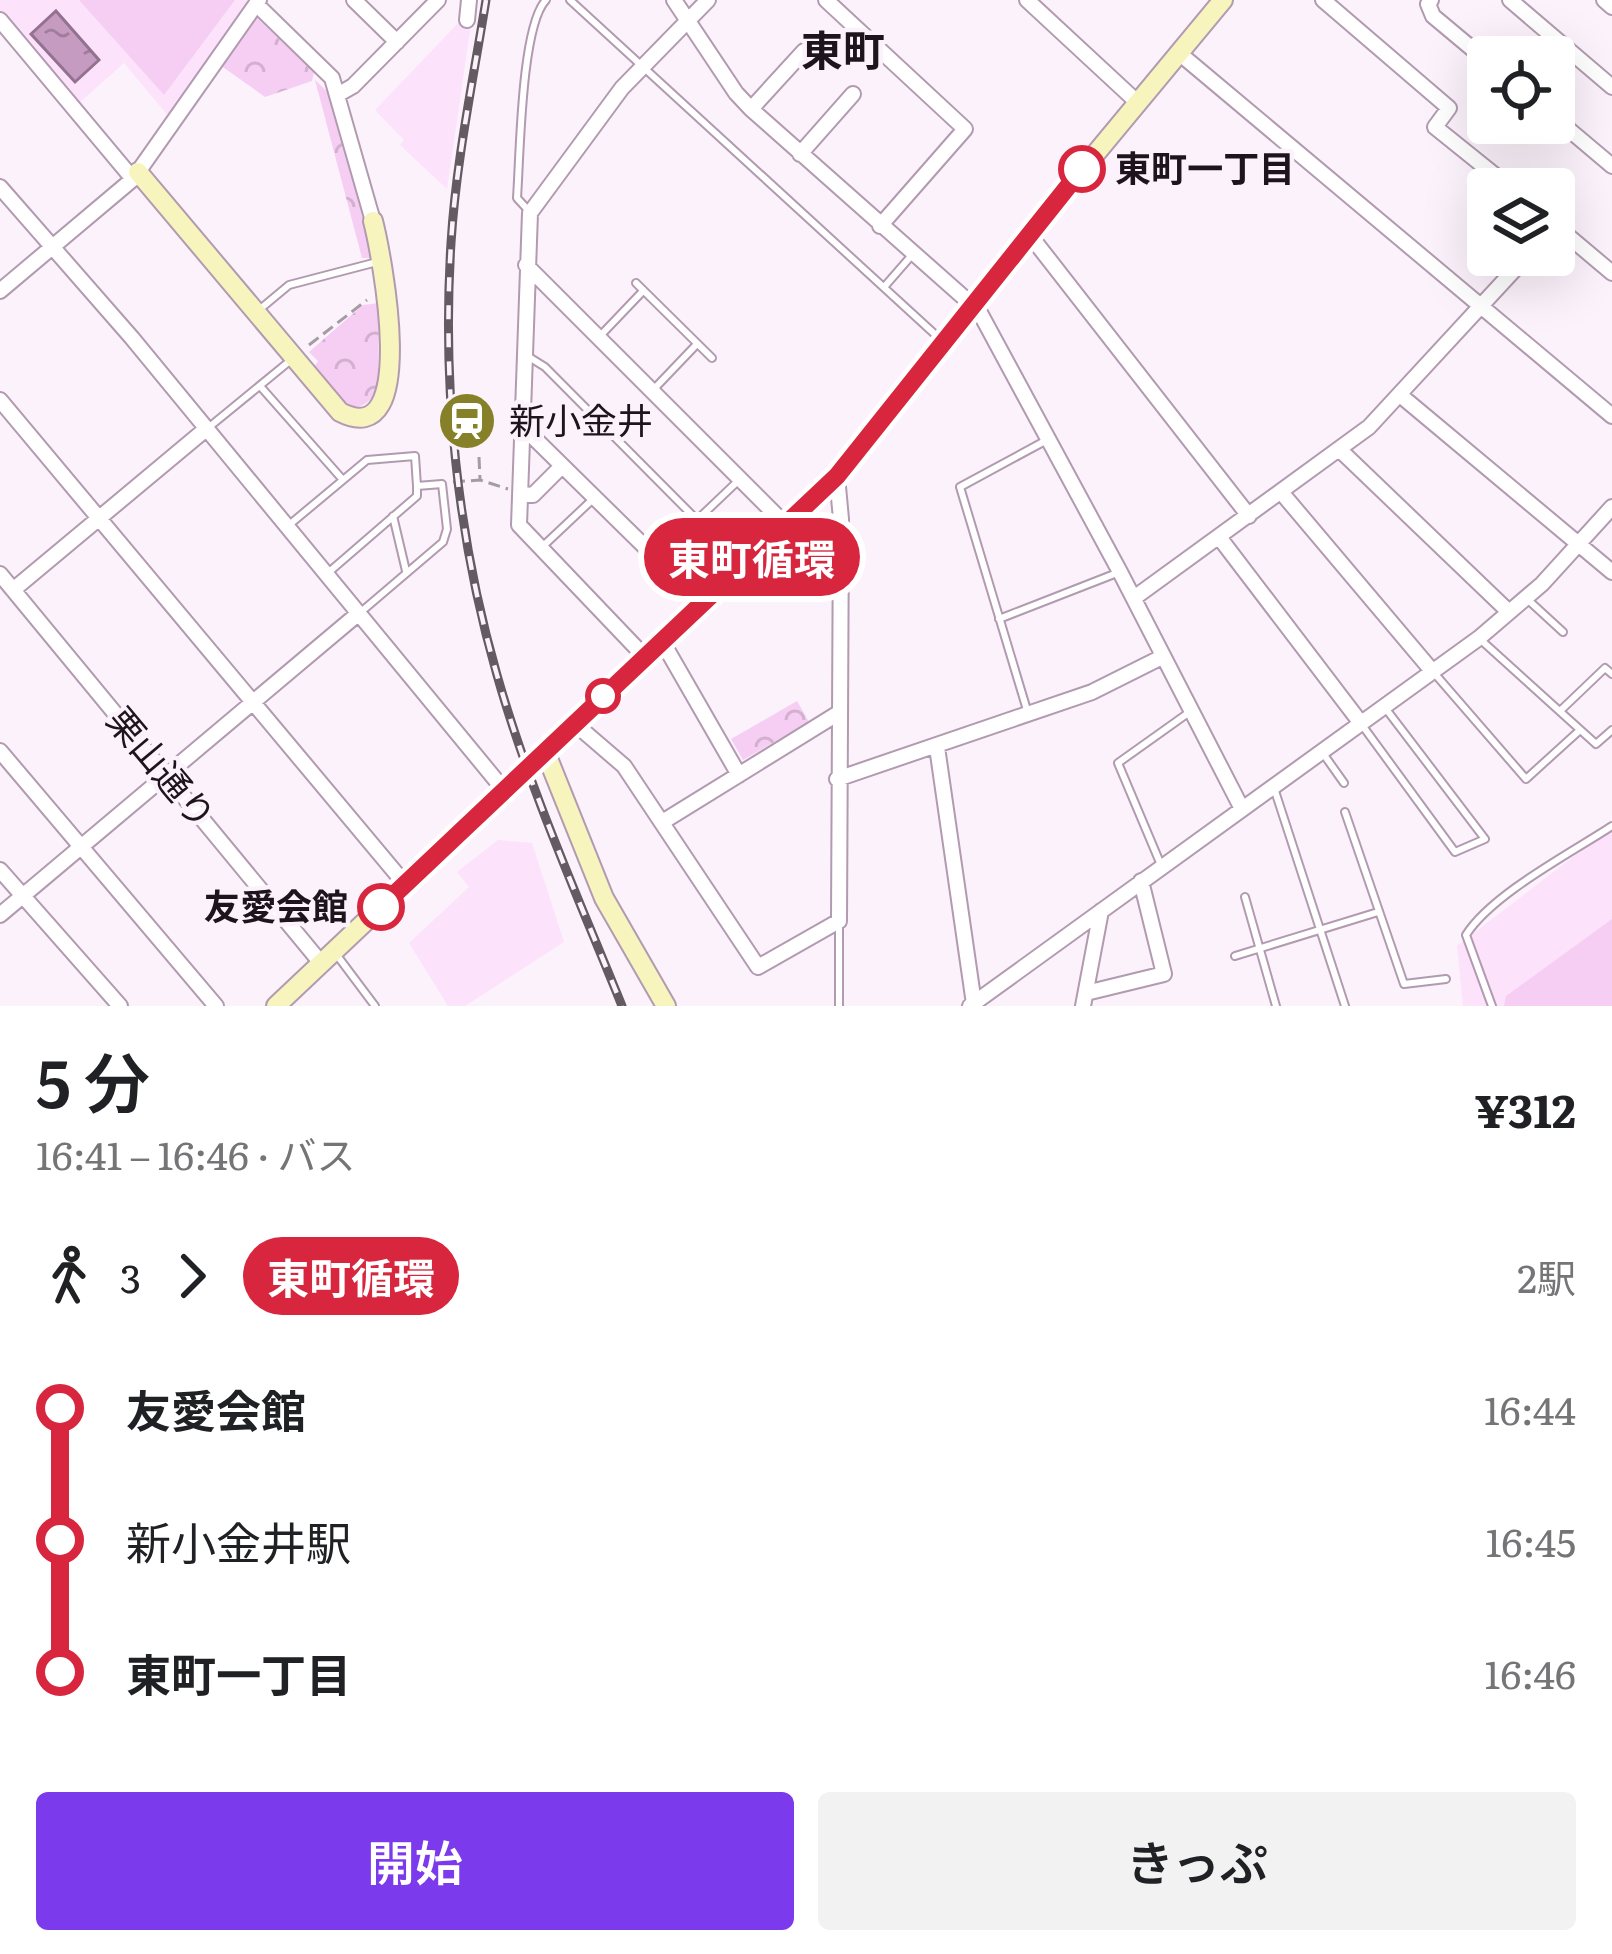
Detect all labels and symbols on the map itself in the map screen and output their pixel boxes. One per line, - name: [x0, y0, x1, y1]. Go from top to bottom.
- district label: 東町: [801, 17, 885, 79]
- place label: 東町一丁目: [1115, 140, 1295, 193]
- marker: 東町一丁目: [1060, 147, 1104, 191]
- station icon: 新小金井: [436, 390, 498, 452]
- place label: 新小金井: [509, 392, 653, 445]
- line badge: 東町循環: [668, 518, 836, 596]
- unlabelled marker: [587, 680, 619, 712]
- street label: 栗山通り: [96, 694, 230, 839]
- place label: 友愛会館: [204, 878, 348, 931]
- marker: 友愛会館: [359, 885, 403, 929]

